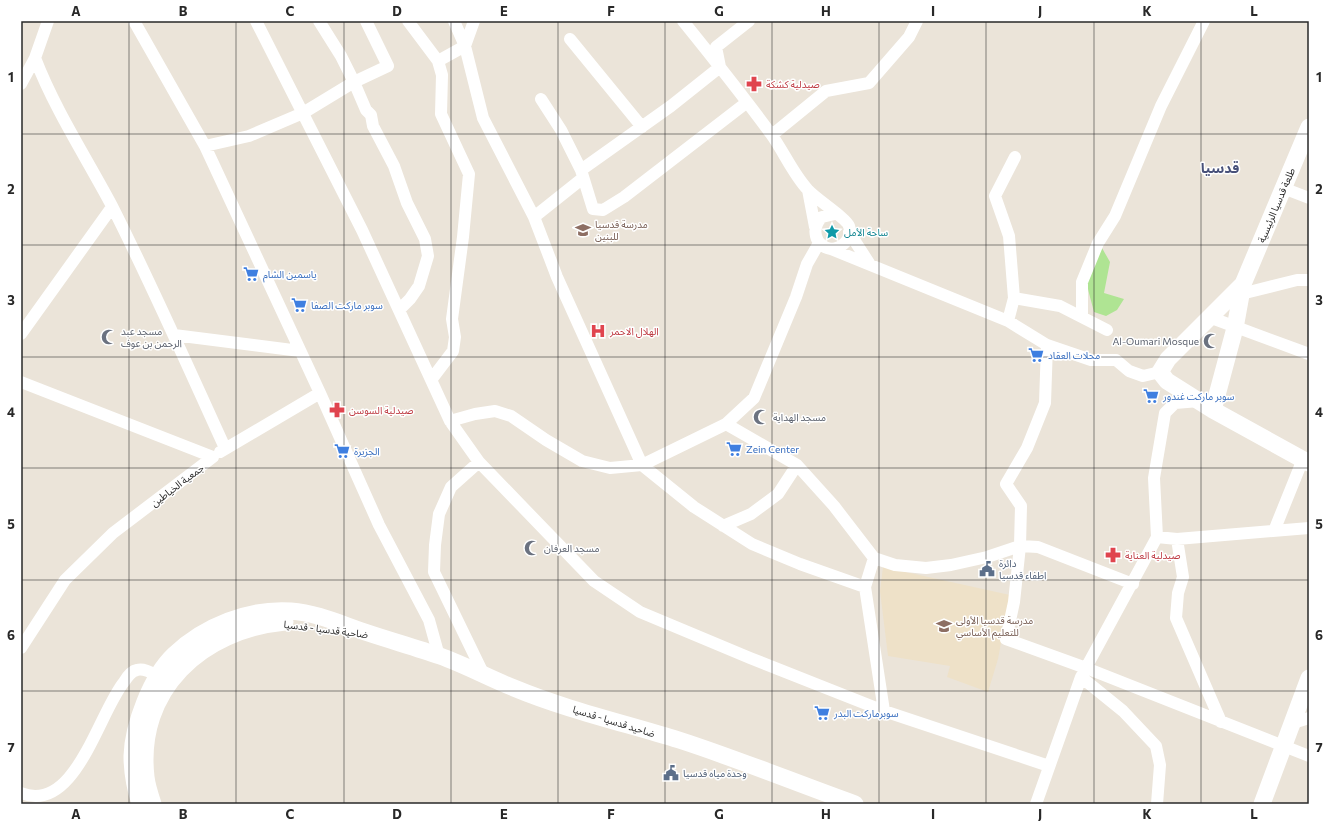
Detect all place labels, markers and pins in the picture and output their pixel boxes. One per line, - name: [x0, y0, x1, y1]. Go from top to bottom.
- pharmacy icon: صيدلية كشكة: [745, 75, 763, 93]
- place label: صيدلية كشكة: [766, 78, 820, 90]
- place label: مدرسة قدسيا للبنين: [595, 218, 648, 242]
- school or university icon: مدرسة قدسيا للبنين: [574, 221, 592, 239]
- place icon: ساحة الأمل: [823, 223, 841, 241]
- place label: ساحة الأمل: [844, 226, 888, 238]
- supermarket icon: ياسمين الشام: [242, 265, 260, 283]
- place label: ياسمين الشام: [263, 268, 317, 283]
- supermarket icon: سوبر ماركت الصفا: [290, 296, 308, 314]
- place label: سوبر ماركت الصفا: [311, 299, 383, 312]
- hospital icon: الهلال الاحمر: [589, 322, 607, 340]
- place label: مسجد عبد الرحمن بن عوف: [121, 325, 182, 350]
- place label: الهلال الاحمر: [609, 325, 659, 338]
- mosque icon: مسجد عبد الرحمن بن عوف: [100, 328, 118, 346]
- mosque icon: Al-Oumari Mosque: [1202, 332, 1220, 350]
- place label: Al-Oumari Mosque: [1112, 335, 1199, 347]
- supermarket icon: محلات العقاد: [1027, 346, 1045, 364]
- place label: محلات العقاد: [1048, 349, 1100, 361]
- supermarket icon: سوبر ماركت غندور: [1142, 387, 1160, 405]
- place label: سوبر ماركت غندور: [1162, 390, 1235, 403]
- pharmacy icon: صيدلية السوسن: [328, 401, 346, 419]
- place label: صيدلية السوسن: [349, 404, 414, 417]
- mosque icon: مسجد الهداية: [752, 408, 770, 426]
- place label: مسجد الهداية: [773, 411, 826, 423]
- supermarket icon: Zein Center: [725, 440, 743, 458]
- supermarket icon: الجزيرة: [333, 442, 351, 460]
- place label: Zein Center: [746, 443, 799, 455]
- place label: الجزيرة: [354, 445, 380, 458]
- mosque icon: مسجد العرفان: [523, 539, 541, 557]
- place label: مسجد العرفان: [544, 542, 599, 555]
- pharmacy icon: صيدلية العناية: [1104, 546, 1122, 564]
- place label: صيدلية العناية: [1125, 549, 1181, 561]
- place label: دائرة اطفاء قدسيا: [999, 557, 1046, 581]
- public building icon: دائرة اطفاء قدسيا: [978, 560, 996, 578]
- place label: مدرسة قدسيا الأولى للتعليم الأساسي: [956, 614, 1033, 640]
- school or university icon: مدرسة قدسيا الأولى للتعليم الأساسي: [935, 617, 953, 635]
- supermarket icon: سوبرماركت البدر: [813, 704, 831, 722]
- place label: سوبرماركت البدر: [833, 707, 899, 720]
- public building icon: وحدة مياه قدسيا: [662, 764, 680, 782]
- place label: وحدة مياه قدسيا: [683, 767, 747, 780]

